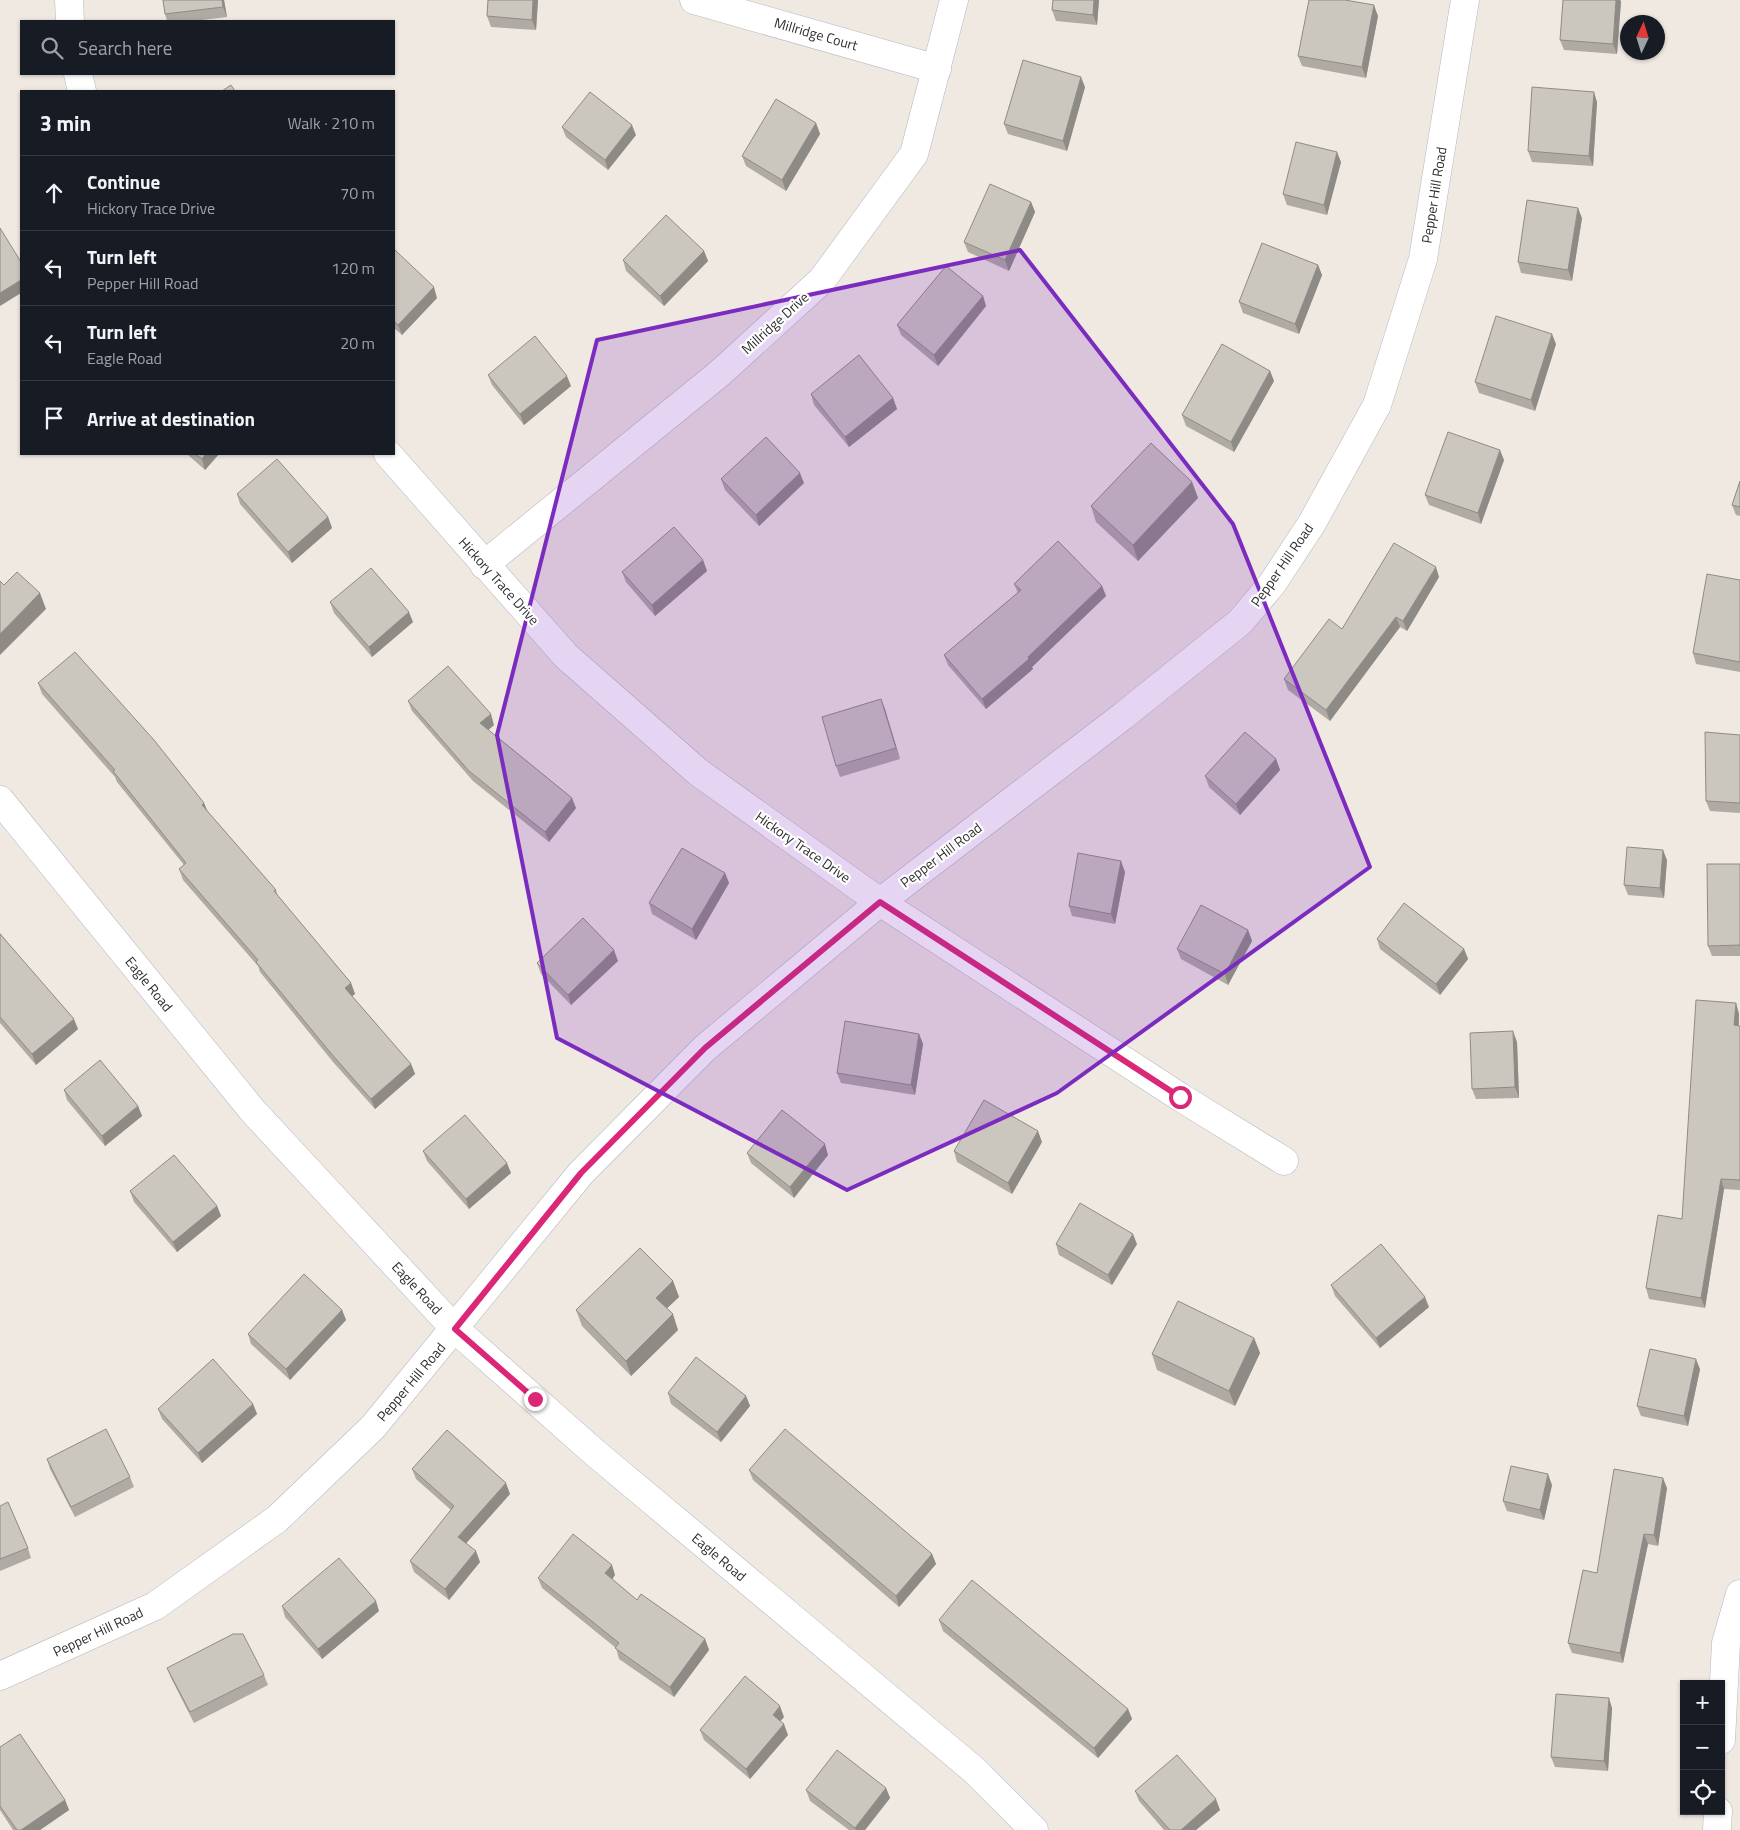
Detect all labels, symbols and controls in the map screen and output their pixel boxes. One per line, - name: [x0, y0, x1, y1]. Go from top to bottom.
- street label: Millridge Court: [772, 12, 860, 55]
- north arrow: [1620, 15, 1665, 60]
- search box: [20, 20, 395, 75]
- text: Search here: [78, 33, 172, 62]
- icon: search: [38, 34, 66, 62]
- text: 3 min: [40, 107, 91, 139]
- text: Walk · 210 m: [287, 111, 375, 135]
- street label: Pepper Hill Road: [1416, 145, 1451, 245]
- text: Continue: [87, 167, 160, 196]
- icon: ahead: [40, 179, 68, 207]
- text: 70 m: [340, 181, 375, 205]
- text: Hickory Trace Drive: [87, 196, 215, 220]
- text: Turn left: [87, 242, 157, 271]
- icon: left: [40, 254, 68, 282]
- text: 120 m: [331, 256, 375, 280]
- text: Pepper Hill Road: [87, 271, 198, 295]
- street label: Millridge Drive: [736, 287, 813, 359]
- text: Turn left: [87, 317, 157, 346]
- icon: left: [40, 329, 68, 357]
- text: 20 m: [340, 331, 375, 355]
- text: Eagle Road: [87, 346, 162, 370]
- icon: arrive: [40, 404, 68, 432]
- text: Arrive at destination: [87, 404, 255, 433]
- street label: Pepper Hill Road: [1245, 519, 1318, 611]
- street label: Hickory Trace Drive: [454, 532, 545, 629]
- street label: Hickory Trace Drive: [751, 806, 855, 887]
- street label: Pepper Hill Road: [895, 817, 986, 892]
- street label: Eagle Road: [121, 952, 178, 1016]
- route start: [1169, 1086, 1192, 1109]
- street label: Eagle Road: [387, 1256, 447, 1319]
- street label: Pepper Hill Road: [371, 1338, 450, 1426]
- route end: [524, 1388, 547, 1411]
- street label: Eagle Road: [687, 1527, 751, 1586]
- street label: Pepper Hill Road: [49, 1601, 146, 1662]
- map controls: [1680, 1680, 1725, 1815]
- button: +: [1680, 1680, 1725, 1725]
- button: −: [1680, 1725, 1725, 1770]
- button: locate: [1680, 1770, 1725, 1815]

